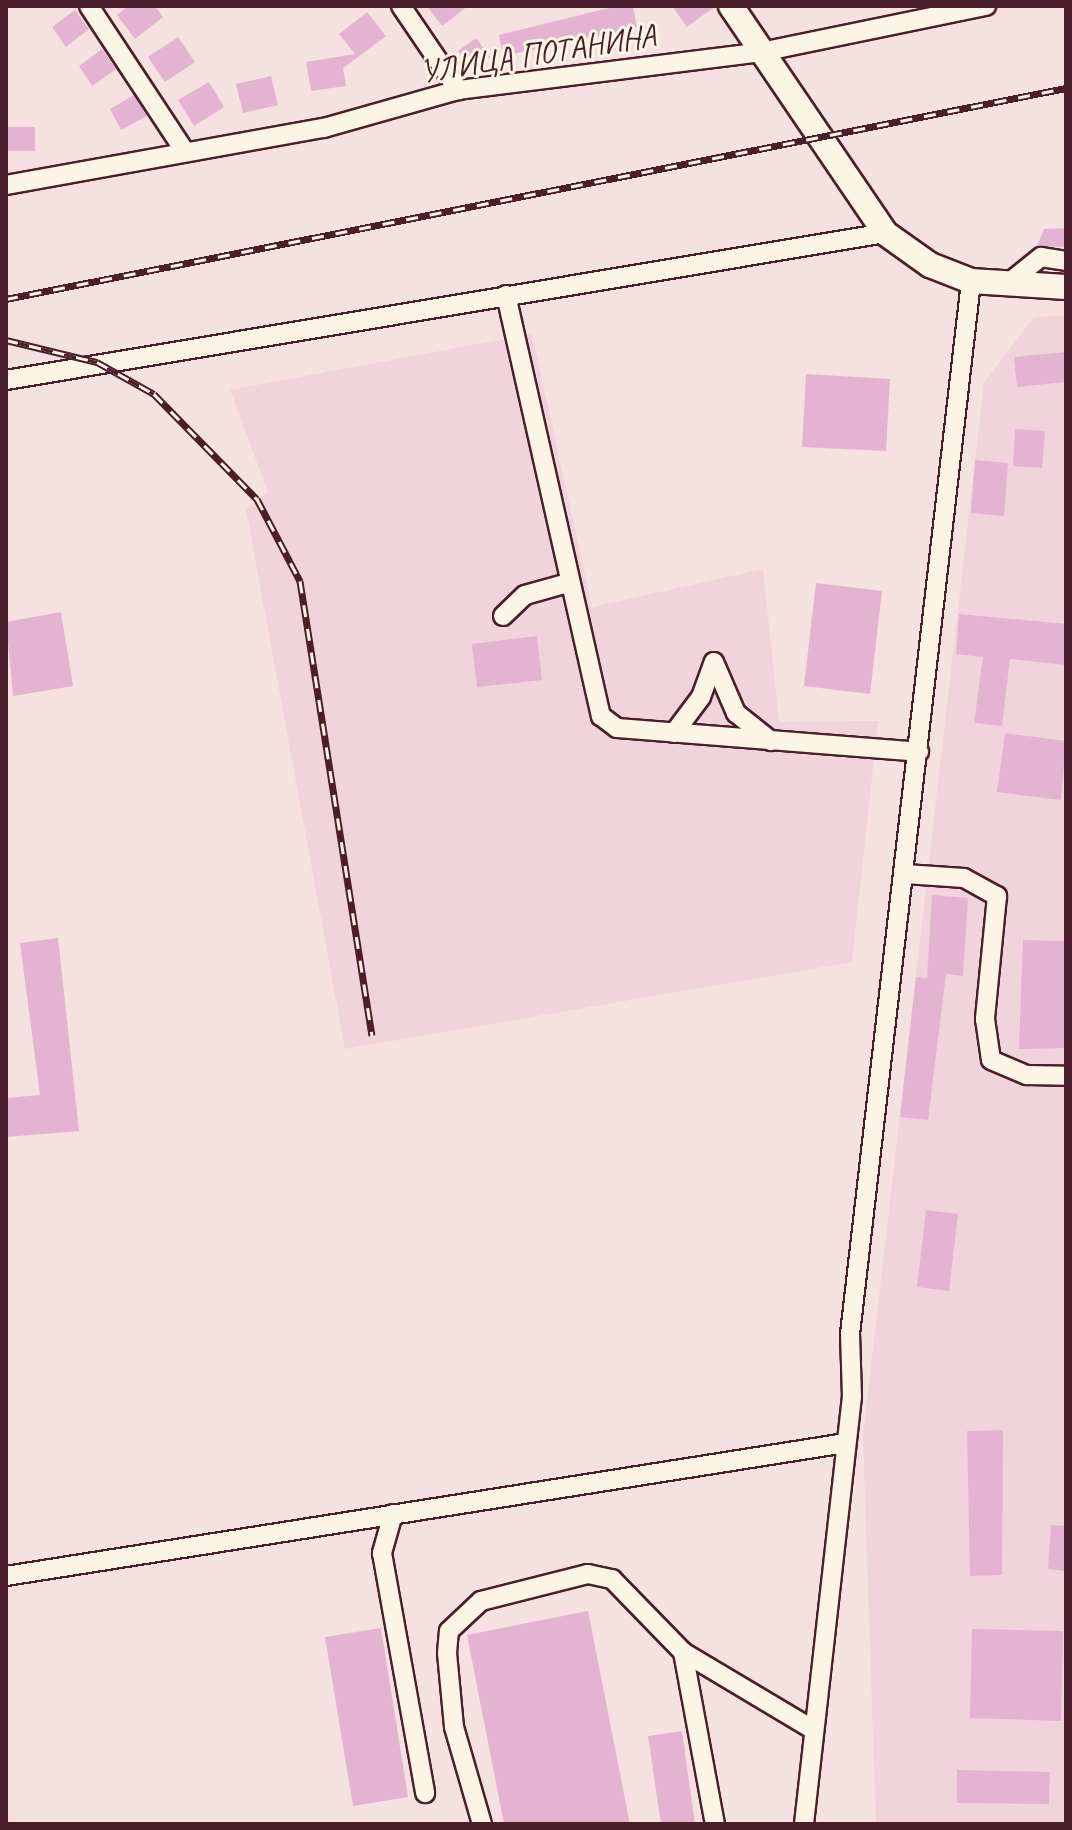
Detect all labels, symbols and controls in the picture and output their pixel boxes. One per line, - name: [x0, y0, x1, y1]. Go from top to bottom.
- street label: УЛИЦА ПОТАНИНА: [418, 16, 658, 92]

